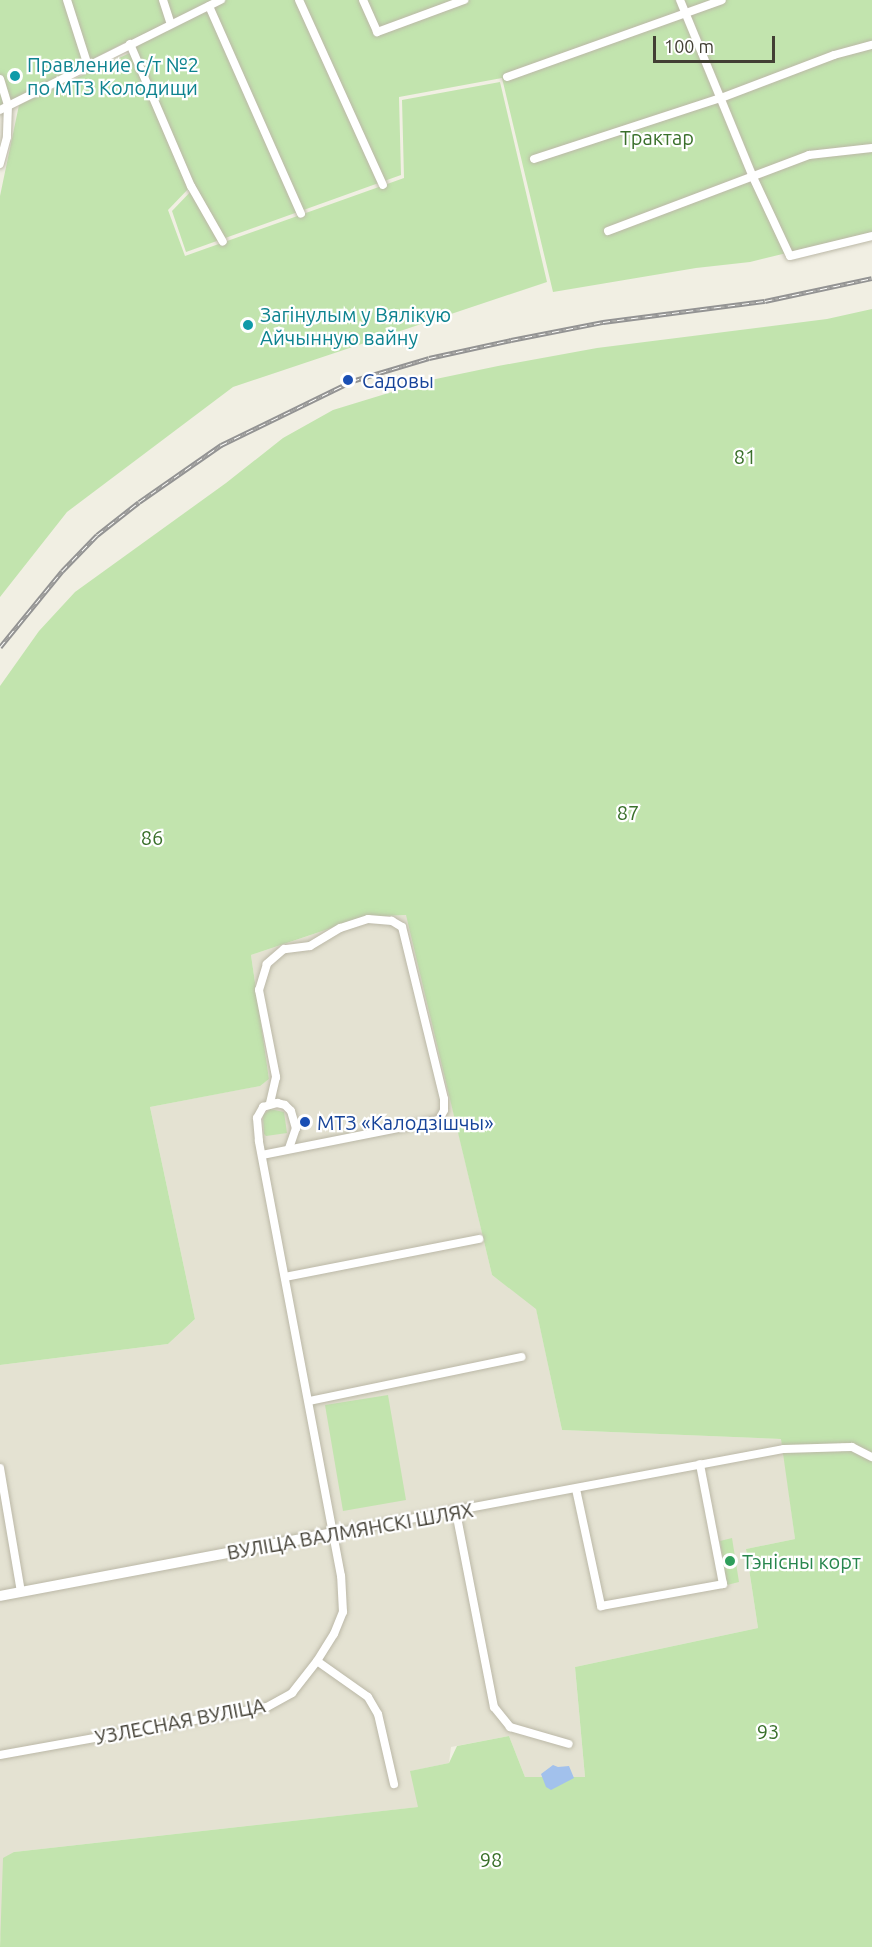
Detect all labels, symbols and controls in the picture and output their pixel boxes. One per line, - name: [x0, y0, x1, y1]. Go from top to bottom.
- scale bar: [656, 24, 778, 62]
- text: 100 m: [664, 36, 714, 56]
- place label: Правление с/т №2 по МТЗ Колодищи: [27, 52, 199, 99]
- marker: Правление с/т №2 по МТЗ Колодищи: [8, 69, 22, 83]
- park label: Трактар: [620, 125, 694, 149]
- place label: Загінулым у Вялікую Айчынную вайну: [260, 302, 451, 349]
- marker: Загінулым у Вялікую Айчынную вайну: [241, 318, 255, 332]
- place label: Садовы: [362, 368, 434, 392]
- marker: Садовы: [339, 371, 357, 389]
- park label: 81: [734, 444, 756, 468]
- park label: 87: [617, 800, 639, 824]
- park label: 86: [141, 825, 163, 849]
- place label: МТЗ «Калодзішчы»: [317, 1110, 494, 1134]
- marker: МТЗ «Калодзішчы»: [298, 1115, 312, 1129]
- street label: ВУЛІЦА ВАЛМЯНСКІ ШЛЯХ: [225, 1498, 475, 1564]
- place label: Тэнісны корт: [742, 1549, 861, 1573]
- marker: Тэнісны корт: [723, 1554, 737, 1568]
- street label: УЗЛЕСНАЯ ВУЛІЦА: [93, 1693, 267, 1749]
- park label: 93: [757, 1719, 779, 1743]
- park label: 98: [480, 1847, 502, 1871]

